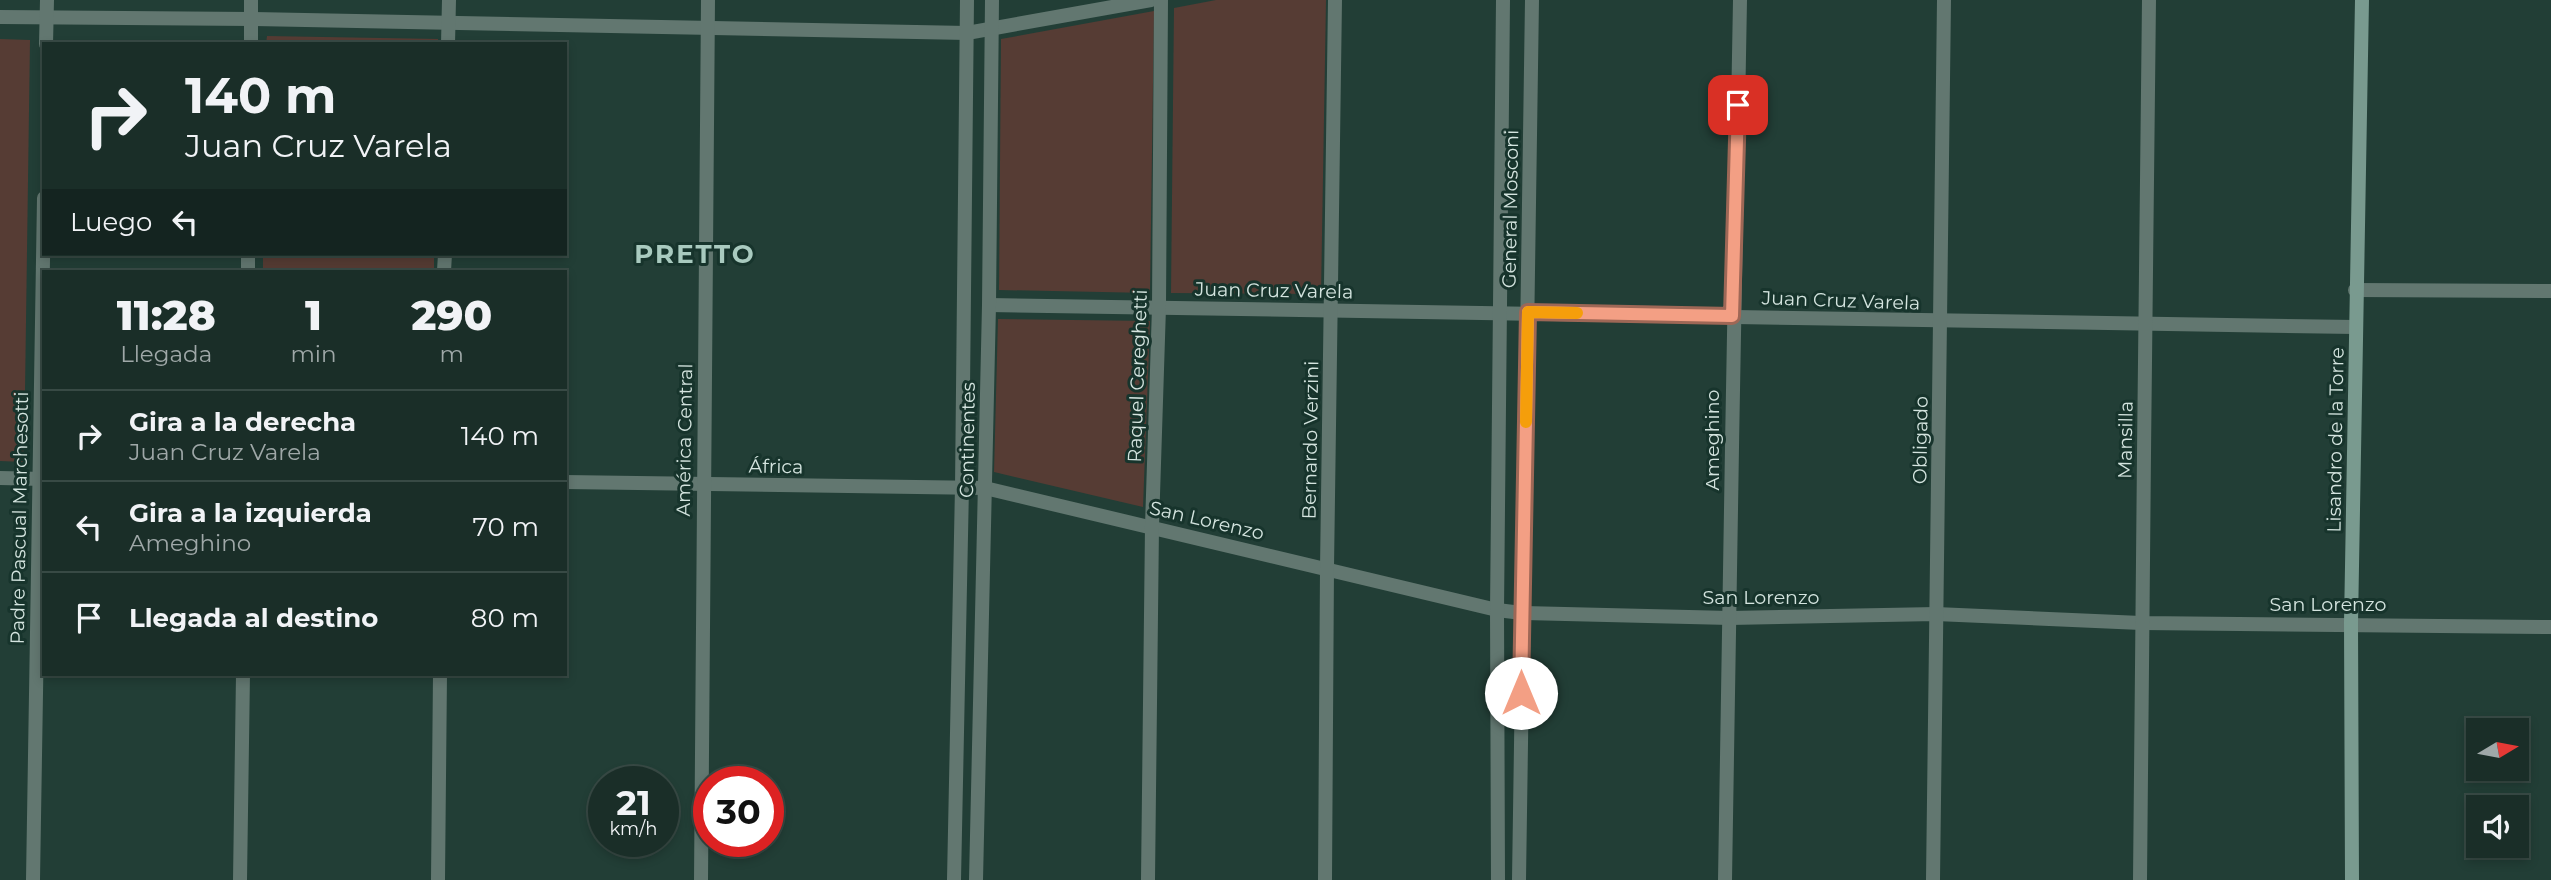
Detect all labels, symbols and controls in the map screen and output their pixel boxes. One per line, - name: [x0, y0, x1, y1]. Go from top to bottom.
- text: 140 m: [185, 66, 337, 125]
- icon: right: [70, 70, 161, 161]
- pin: [1708, 75, 1768, 135]
- icon: arrive: [1719, 86, 1757, 124]
- text: Juan Cruz Varela: [185, 126, 452, 165]
- street label: General Mosconi: [1498, 130, 1523, 288]
- icon: left: [166, 203, 204, 241]
- text: Luego: [70, 206, 152, 238]
- district label: PRETTO: [634, 238, 756, 270]
- street label: Juan Cruz Varela: [1194, 278, 1353, 303]
- street label: Juan Cruz Varela: [1760, 286, 1921, 315]
- text: 11:28: [117, 289, 216, 341]
- text: 1: [305, 289, 322, 341]
- text: 290: [411, 289, 492, 341]
- street label: Raquel Cereghetti: [1123, 289, 1152, 463]
- text: Llegada: [120, 340, 212, 368]
- text: min: [290, 340, 337, 368]
- text: m: [440, 340, 464, 368]
- street label: Lisandro de la Torre: [2322, 347, 2349, 533]
- street label: Bernardo Verzini: [1298, 361, 1323, 519]
- street label: América Central: [672, 363, 697, 517]
- street label: Continentes: [955, 382, 980, 498]
- street label: Ameghino: [1701, 389, 1724, 491]
- street label: Padre Pascual Marchesotti: [6, 391, 33, 645]
- street label: Obligado: [1908, 396, 1933, 484]
- street label: Mansilla: [2113, 401, 2138, 479]
- text: Gira a la derecha: [129, 406, 356, 438]
- icon: right: [70, 417, 108, 455]
- text: 140 m: [461, 420, 539, 452]
- text: Juan Cruz Varela: [129, 438, 321, 466]
- street label: África: [749, 455, 803, 478]
- street label: San Lorenzo: [1147, 496, 1266, 545]
- text: Gira a la izquierda: [129, 497, 372, 529]
- icon: left: [70, 508, 108, 546]
- text: 70 m: [473, 511, 539, 543]
- text: Ameghino: [129, 529, 251, 557]
- street label: San Lorenzo: [1703, 586, 1819, 609]
- street label: San Lorenzo: [2270, 593, 2386, 616]
- icon: arrive: [70, 599, 108, 637]
- text: Llegada al destino: [129, 602, 378, 634]
- text: 80 m: [471, 602, 539, 634]
- position arrow: [1484, 656, 1558, 730]
- north arrow: [2466, 718, 2529, 780]
- map controls: [2466, 718, 2529, 858]
- speed limit sign: 30: [693, 766, 784, 857]
- text: 21: [616, 781, 651, 824]
- button: sound: [2466, 795, 2529, 858]
- text: km/h: [609, 818, 658, 840]

